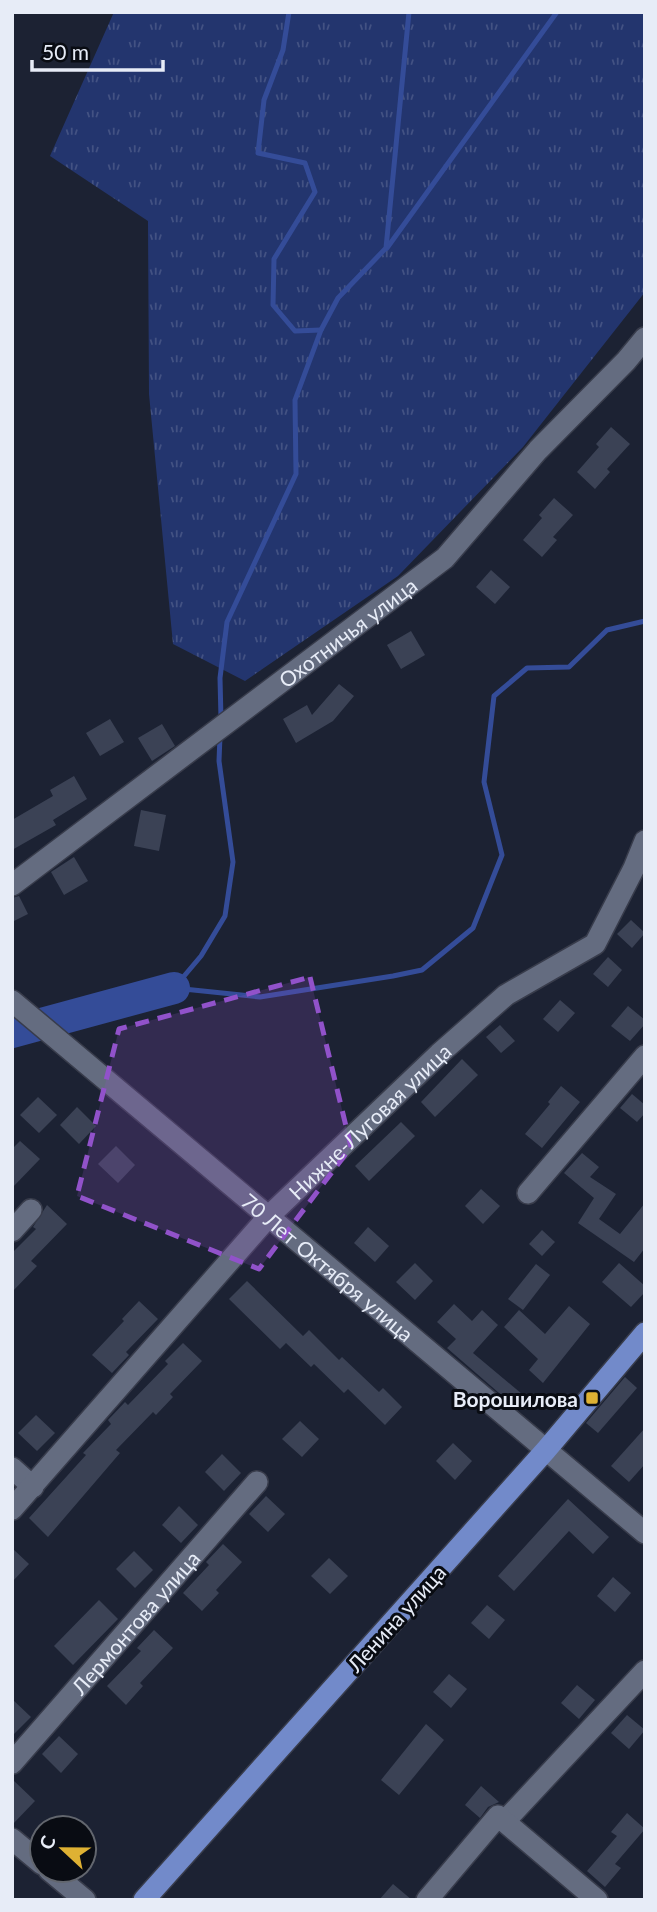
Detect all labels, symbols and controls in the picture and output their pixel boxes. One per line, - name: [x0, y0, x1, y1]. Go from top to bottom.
- scale bar: [32, 28, 163, 72]
- text: 50 m: [42, 39, 89, 64]
- street label: Охотничья улица: [273, 572, 421, 692]
- street label: Нижне-Луговая улица: [283, 1038, 455, 1204]
- street label: 70 Лет Октября улица: [237, 1187, 419, 1346]
- place label: Ворошилова: [453, 1386, 578, 1411]
- marker: Ворошилова: [584, 1390, 600, 1406]
- street label: Лермонтова улица: [65, 1545, 204, 1700]
- street label: Ленина улица: [341, 1560, 450, 1677]
- north arrow: [28, 1814, 98, 1884]
- text: С: [34, 1832, 60, 1853]

